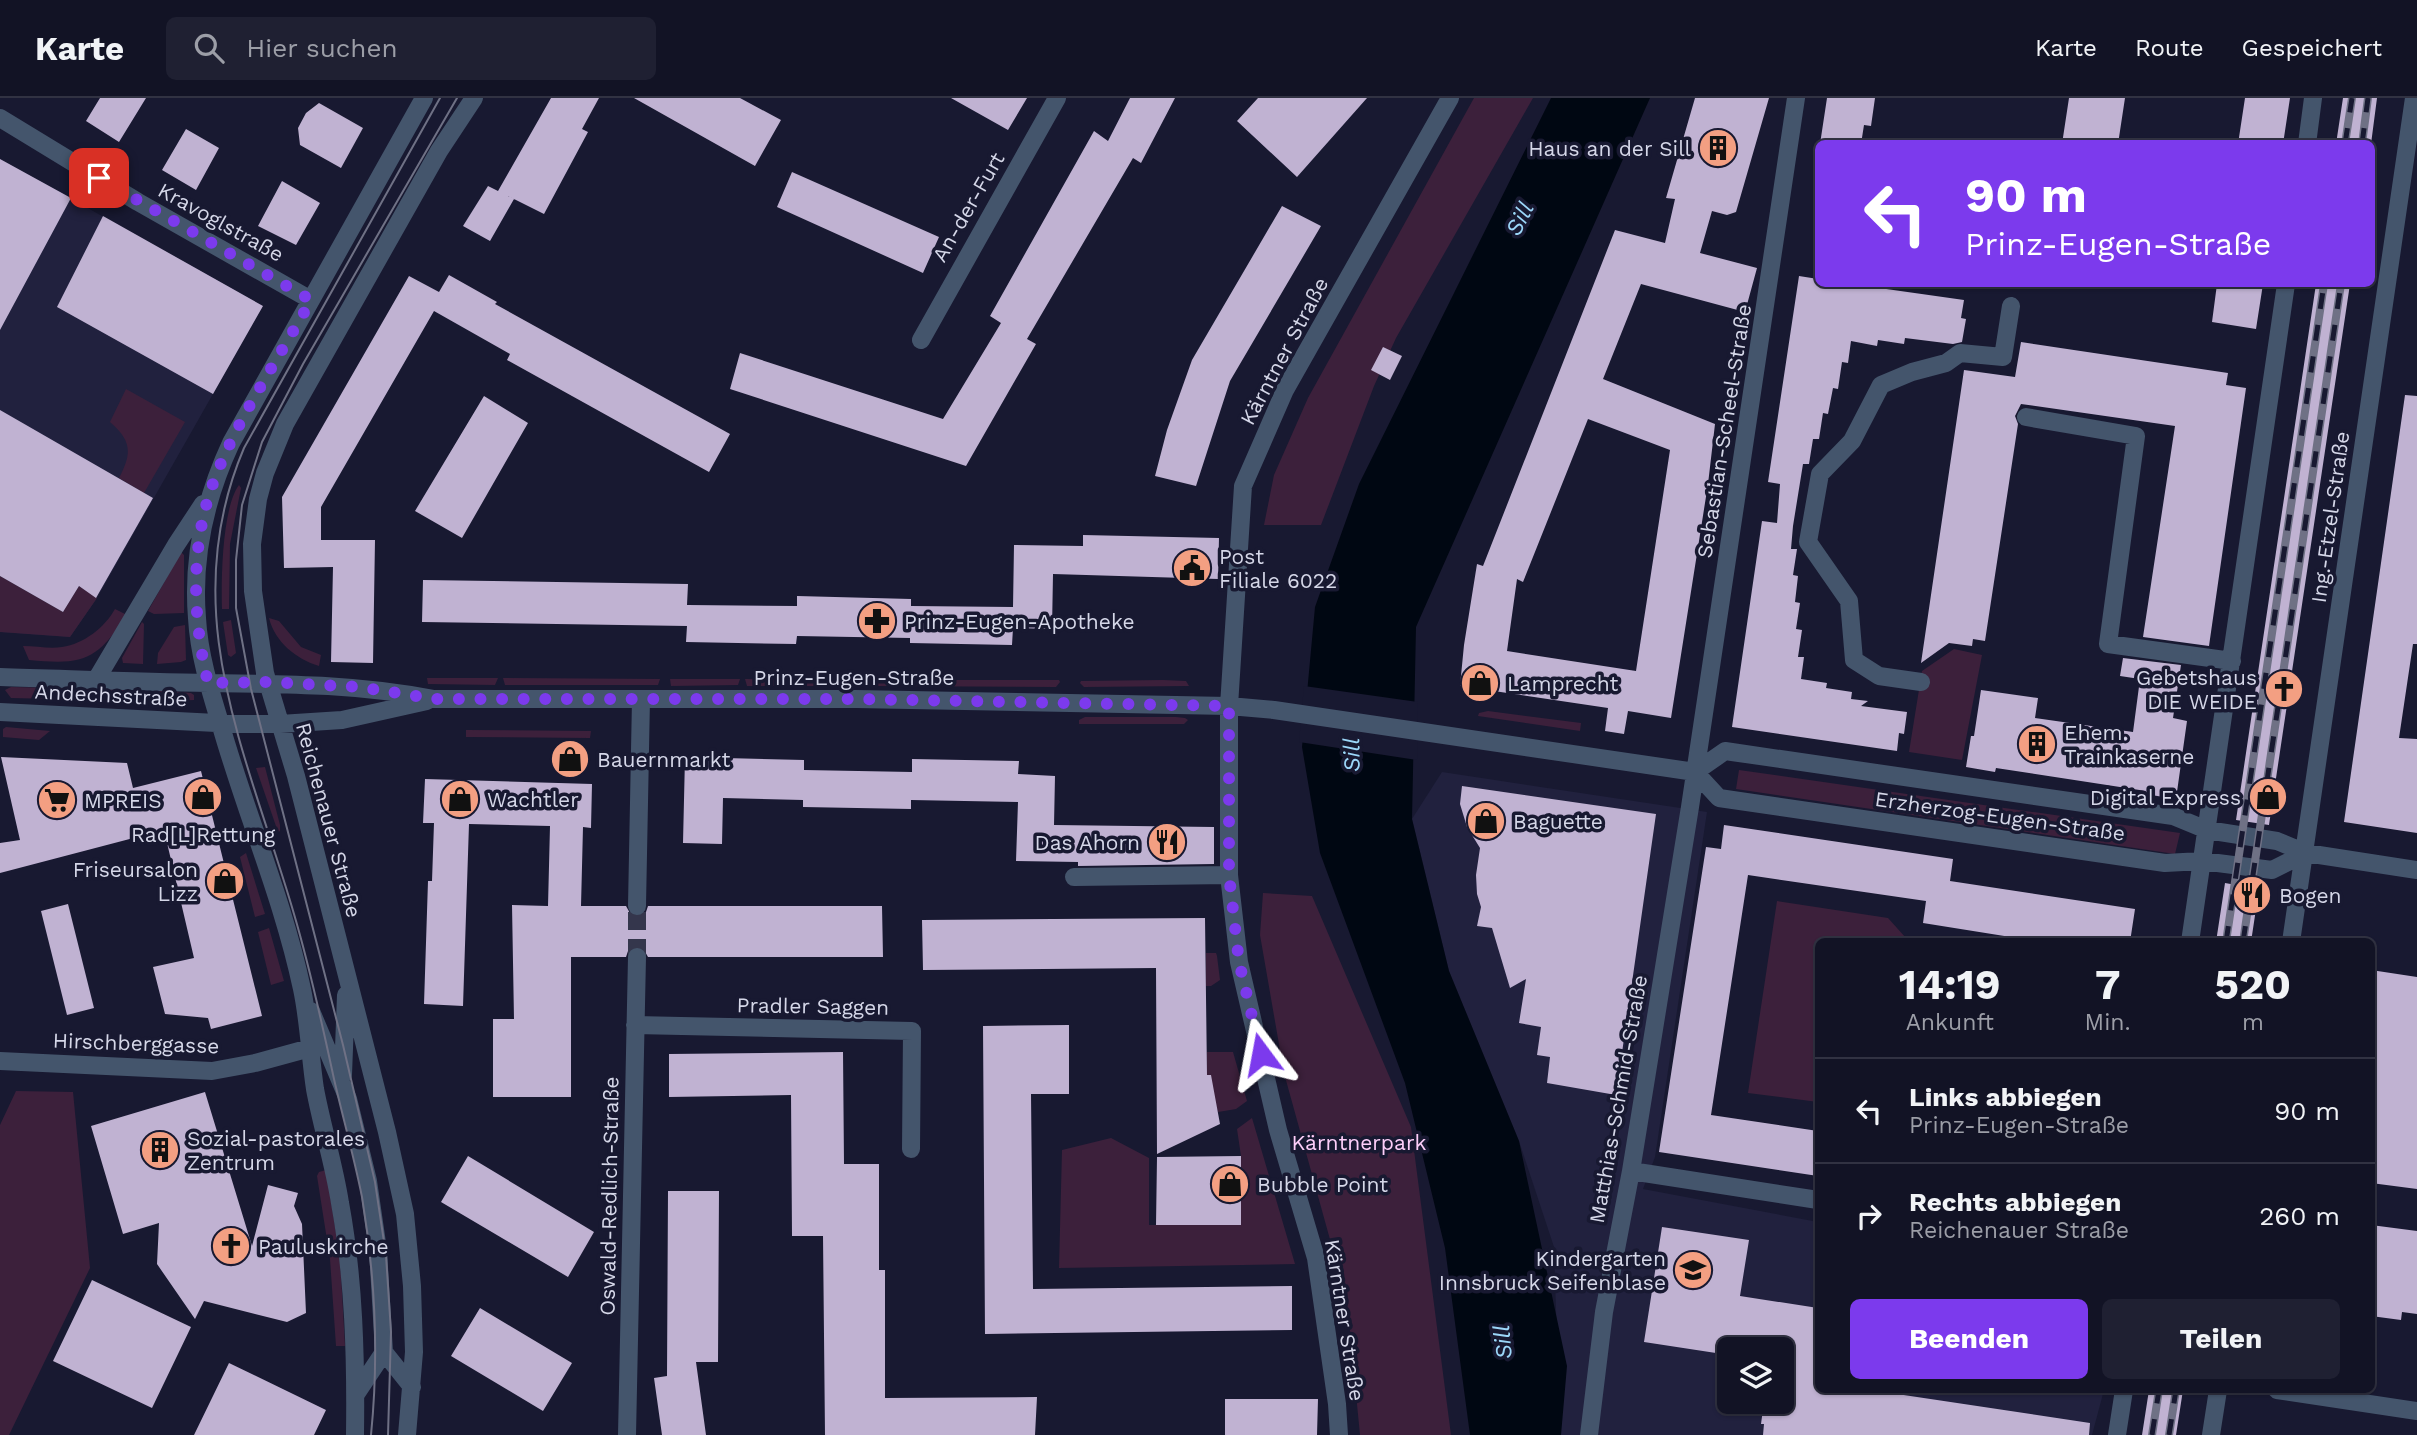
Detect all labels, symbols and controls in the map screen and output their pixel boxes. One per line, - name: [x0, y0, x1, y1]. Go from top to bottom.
- search box: [166, 17, 656, 80]
- text: Karte: [35, 29, 124, 68]
- icon: search: [190, 29, 228, 67]
- text: Hier suchen: [246, 33, 398, 63]
- text: Karte: [2035, 34, 2097, 62]
- text: Route: [2135, 34, 2204, 62]
- text: Gespeichert: [2242, 34, 2382, 62]
- building icon: Haus an der Sill: [1697, 127, 1739, 169]
- place label: Haus an der Sill: [1528, 136, 1692, 161]
- pin: [69, 148, 129, 208]
- street label: An-der-Furt: [927, 148, 1009, 266]
- icon: arrive: [80, 159, 118, 197]
- text: 90 m: [1965, 166, 2087, 224]
- icon: left: [1850, 168, 1941, 259]
- street label: Kravoglstraße: [154, 177, 288, 267]
- water label: Sill: [1500, 198, 1540, 240]
- text: Prinz-Eugen-Straße: [1965, 225, 2271, 263]
- street label: Kärntner Straße: [1235, 273, 1333, 429]
- street label: Sebastian-Scheel-Straße: [1692, 302, 1756, 560]
- street label: Ing.-Etzel-Straße: [2306, 430, 2354, 604]
- place label: Post Filiale 6022: [1219, 544, 1337, 593]
- public building icon: Post Filiale 6022: [1171, 547, 1213, 589]
- pharmacy icon: Prinz-Eugen-Apotheke: [856, 600, 898, 642]
- place label: Prinz-Eugen-Apotheke: [904, 609, 1135, 634]
- shop icon: Lamprecht: [1459, 662, 1501, 704]
- street label: Prinz-Eugen-Straße: [754, 665, 954, 690]
- place label: Gebetshaus DIE WEIDE: [2136, 665, 2257, 714]
- church icon: Gebetshaus DIE WEIDE: [2263, 668, 2305, 710]
- place label: Lamprecht: [1507, 671, 1619, 696]
- street label: Andechsstraße: [34, 679, 188, 711]
- street label: Reichenauer Straße: [291, 720, 367, 920]
- place label: Ehem. Trainkaserne: [2064, 720, 2194, 769]
- building icon: Ehem. Trainkaserne: [2016, 723, 2058, 765]
- shop icon: Bauernmarkt: [549, 738, 591, 780]
- water label: Sill: [1338, 738, 1366, 772]
- place label: Bauernmarkt: [597, 747, 731, 772]
- shop icon: Rad[L]Rettung: [182, 776, 224, 818]
- shop icon: Digital Express: [2247, 776, 2289, 818]
- shop icon: Wachtler: [439, 778, 481, 820]
- supermarket icon: MPREIS: [36, 779, 78, 821]
- place label: Digital Express: [2090, 785, 2241, 810]
- street label: Erzherzog-Eugen-Straße: [1873, 786, 2127, 846]
- place label: Wachtler: [487, 787, 579, 812]
- place label: MPREIS: [84, 788, 162, 813]
- shop icon: Baguette: [1465, 800, 1507, 842]
- place label: Baguette: [1513, 809, 1603, 834]
- restaurant icon: Das Ahorn: [1146, 821, 1188, 863]
- place label: Rad[L]Rettung: [131, 822, 276, 847]
- place label: Das Ahorn: [1035, 830, 1140, 855]
- place label: Friseursalon Lizz: [73, 857, 198, 906]
- shop icon: Friseursalon Lizz: [204, 860, 246, 902]
- restaurant icon: Bogen: [2231, 874, 2273, 916]
- place label: Bogen: [2279, 883, 2342, 908]
- text: 14:19: [1899, 960, 2001, 1009]
- text: 7: [2095, 960, 2120, 1009]
- text: 520: [2215, 960, 2291, 1009]
- street label: Matthias-Schmid-Straße: [1584, 973, 1652, 1225]
- street label: Pradler Saggen: [737, 992, 889, 1020]
- text: Ankunft: [1906, 1009, 1994, 1036]
- text: Min.: [2085, 1009, 2131, 1036]
- text: m: [2242, 1009, 2264, 1036]
- position arrow: [1224, 1017, 1298, 1091]
- street label: Hirschberggasse: [52, 1028, 220, 1058]
- street label: Oswald-Redlich-Straße: [594, 1076, 624, 1316]
- text: Links abbiegen: [1909, 1082, 2102, 1112]
- icon: left: [1850, 1092, 1888, 1130]
- text: 90 m: [2274, 1096, 2340, 1126]
- text: Prinz-Eugen-Straße: [1909, 1112, 2129, 1139]
- place label: Sozial-pastorales Zentrum: [187, 1126, 365, 1175]
- building icon: Sozial-pastorales Zentrum: [139, 1129, 181, 1171]
- park label: Kärntnerpark: [1292, 1130, 1426, 1155]
- shop icon: Bubble Point: [1209, 1163, 1251, 1205]
- place label: Bubble Point: [1257, 1172, 1388, 1197]
- text: Rechts abbiegen: [1909, 1187, 2121, 1217]
- icon: right: [1850, 1197, 1888, 1235]
- text: 260 m: [2259, 1201, 2340, 1231]
- text: Reichenauer Straße: [1909, 1217, 2129, 1244]
- church icon: Pauluskirche: [210, 1225, 252, 1267]
- place label: Pauluskirche: [258, 1234, 389, 1259]
- street label: Kärntner Straße: [1320, 1237, 1370, 1403]
- place label: Kindergarten Innsbruck Seifenblase: [1439, 1246, 1666, 1295]
- school or university icon: Kindergarten Innsbruck Seifenblase: [1672, 1249, 1714, 1291]
- button: Beenden: [1850, 1299, 2088, 1379]
- button: Teilen: [2102, 1299, 2340, 1379]
- water label: Sill: [1488, 1324, 1518, 1360]
- map controls: [1717, 1337, 1794, 1414]
- button: layers: [1717, 1337, 1794, 1414]

